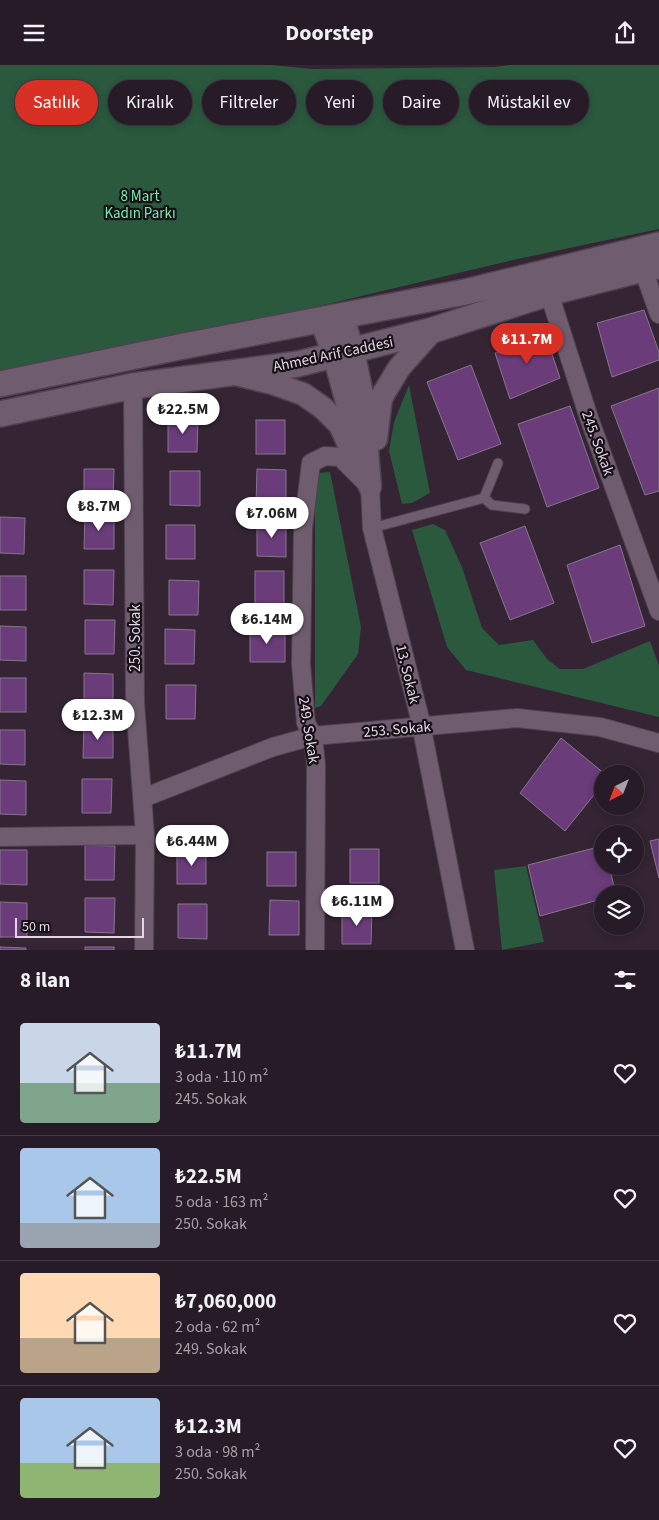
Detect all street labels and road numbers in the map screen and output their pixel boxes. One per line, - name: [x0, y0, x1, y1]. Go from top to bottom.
- street label: Ahmed Arif Caddesi: [271, 332, 395, 377]
- street label: 245. Sokak: [576, 408, 619, 479]
- street label: 250. Sokak: [125, 604, 146, 672]
- street label: 13. Sokak: [390, 642, 425, 706]
- street label: 249. Sokak: [293, 695, 324, 766]
- street label: 253. Sokak: [362, 716, 432, 743]

